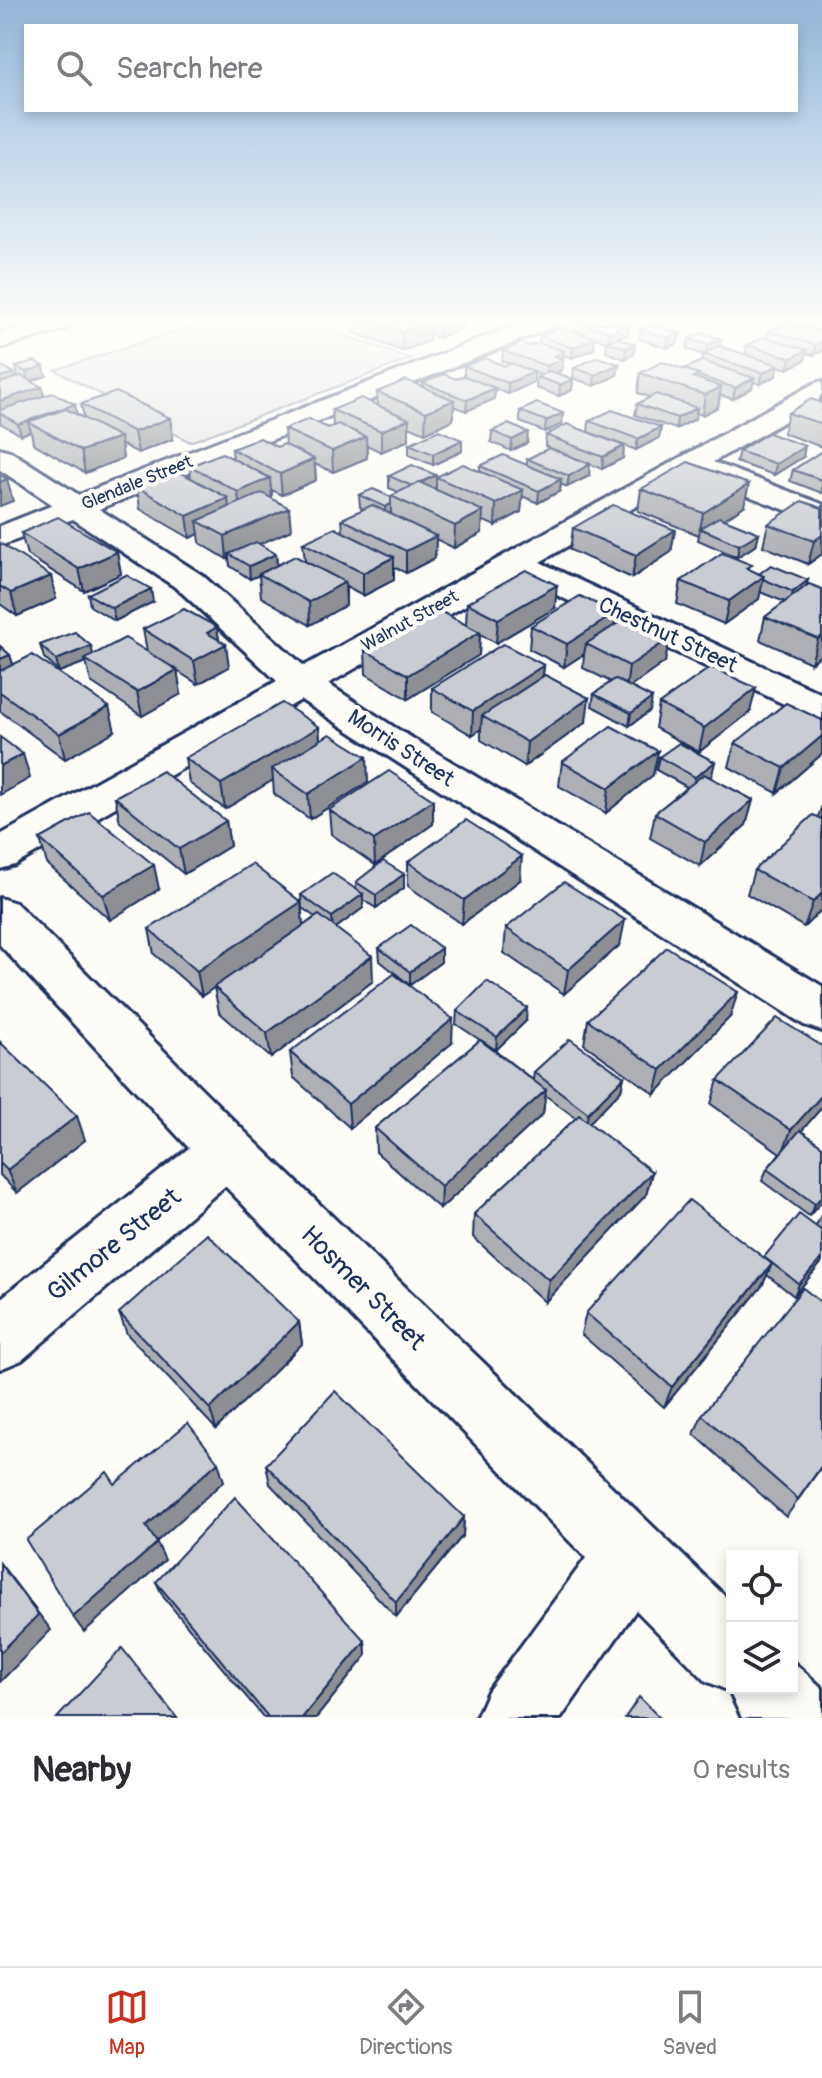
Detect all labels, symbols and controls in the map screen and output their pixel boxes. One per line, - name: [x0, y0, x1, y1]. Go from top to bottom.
- search box: [24, 24, 798, 112]
- icon: search: [52, 46, 96, 90]
- text: Search here: [116, 50, 263, 87]
- street label: Glendale Street: [78, 450, 197, 516]
- street label: Walnut Street: [358, 585, 463, 657]
- street label: Chestnut Street: [594, 591, 742, 679]
- street label: Morris Street: [342, 703, 460, 793]
- street label: Gilmore Street: [41, 1181, 188, 1309]
- street label: Hosmer Street: [294, 1219, 432, 1357]
- map controls: [726, 1550, 798, 1694]
- button: locate: [726, 1550, 798, 1622]
- button: layers: [726, 1622, 798, 1694]
- text: Nearby: [32, 1749, 131, 1792]
- text: 0 results: [693, 1754, 790, 1786]
- tab: Map: [105, 1985, 149, 2061]
- tab: Directions: [359, 1985, 452, 2061]
- tab: Saved: [662, 1985, 717, 2061]

